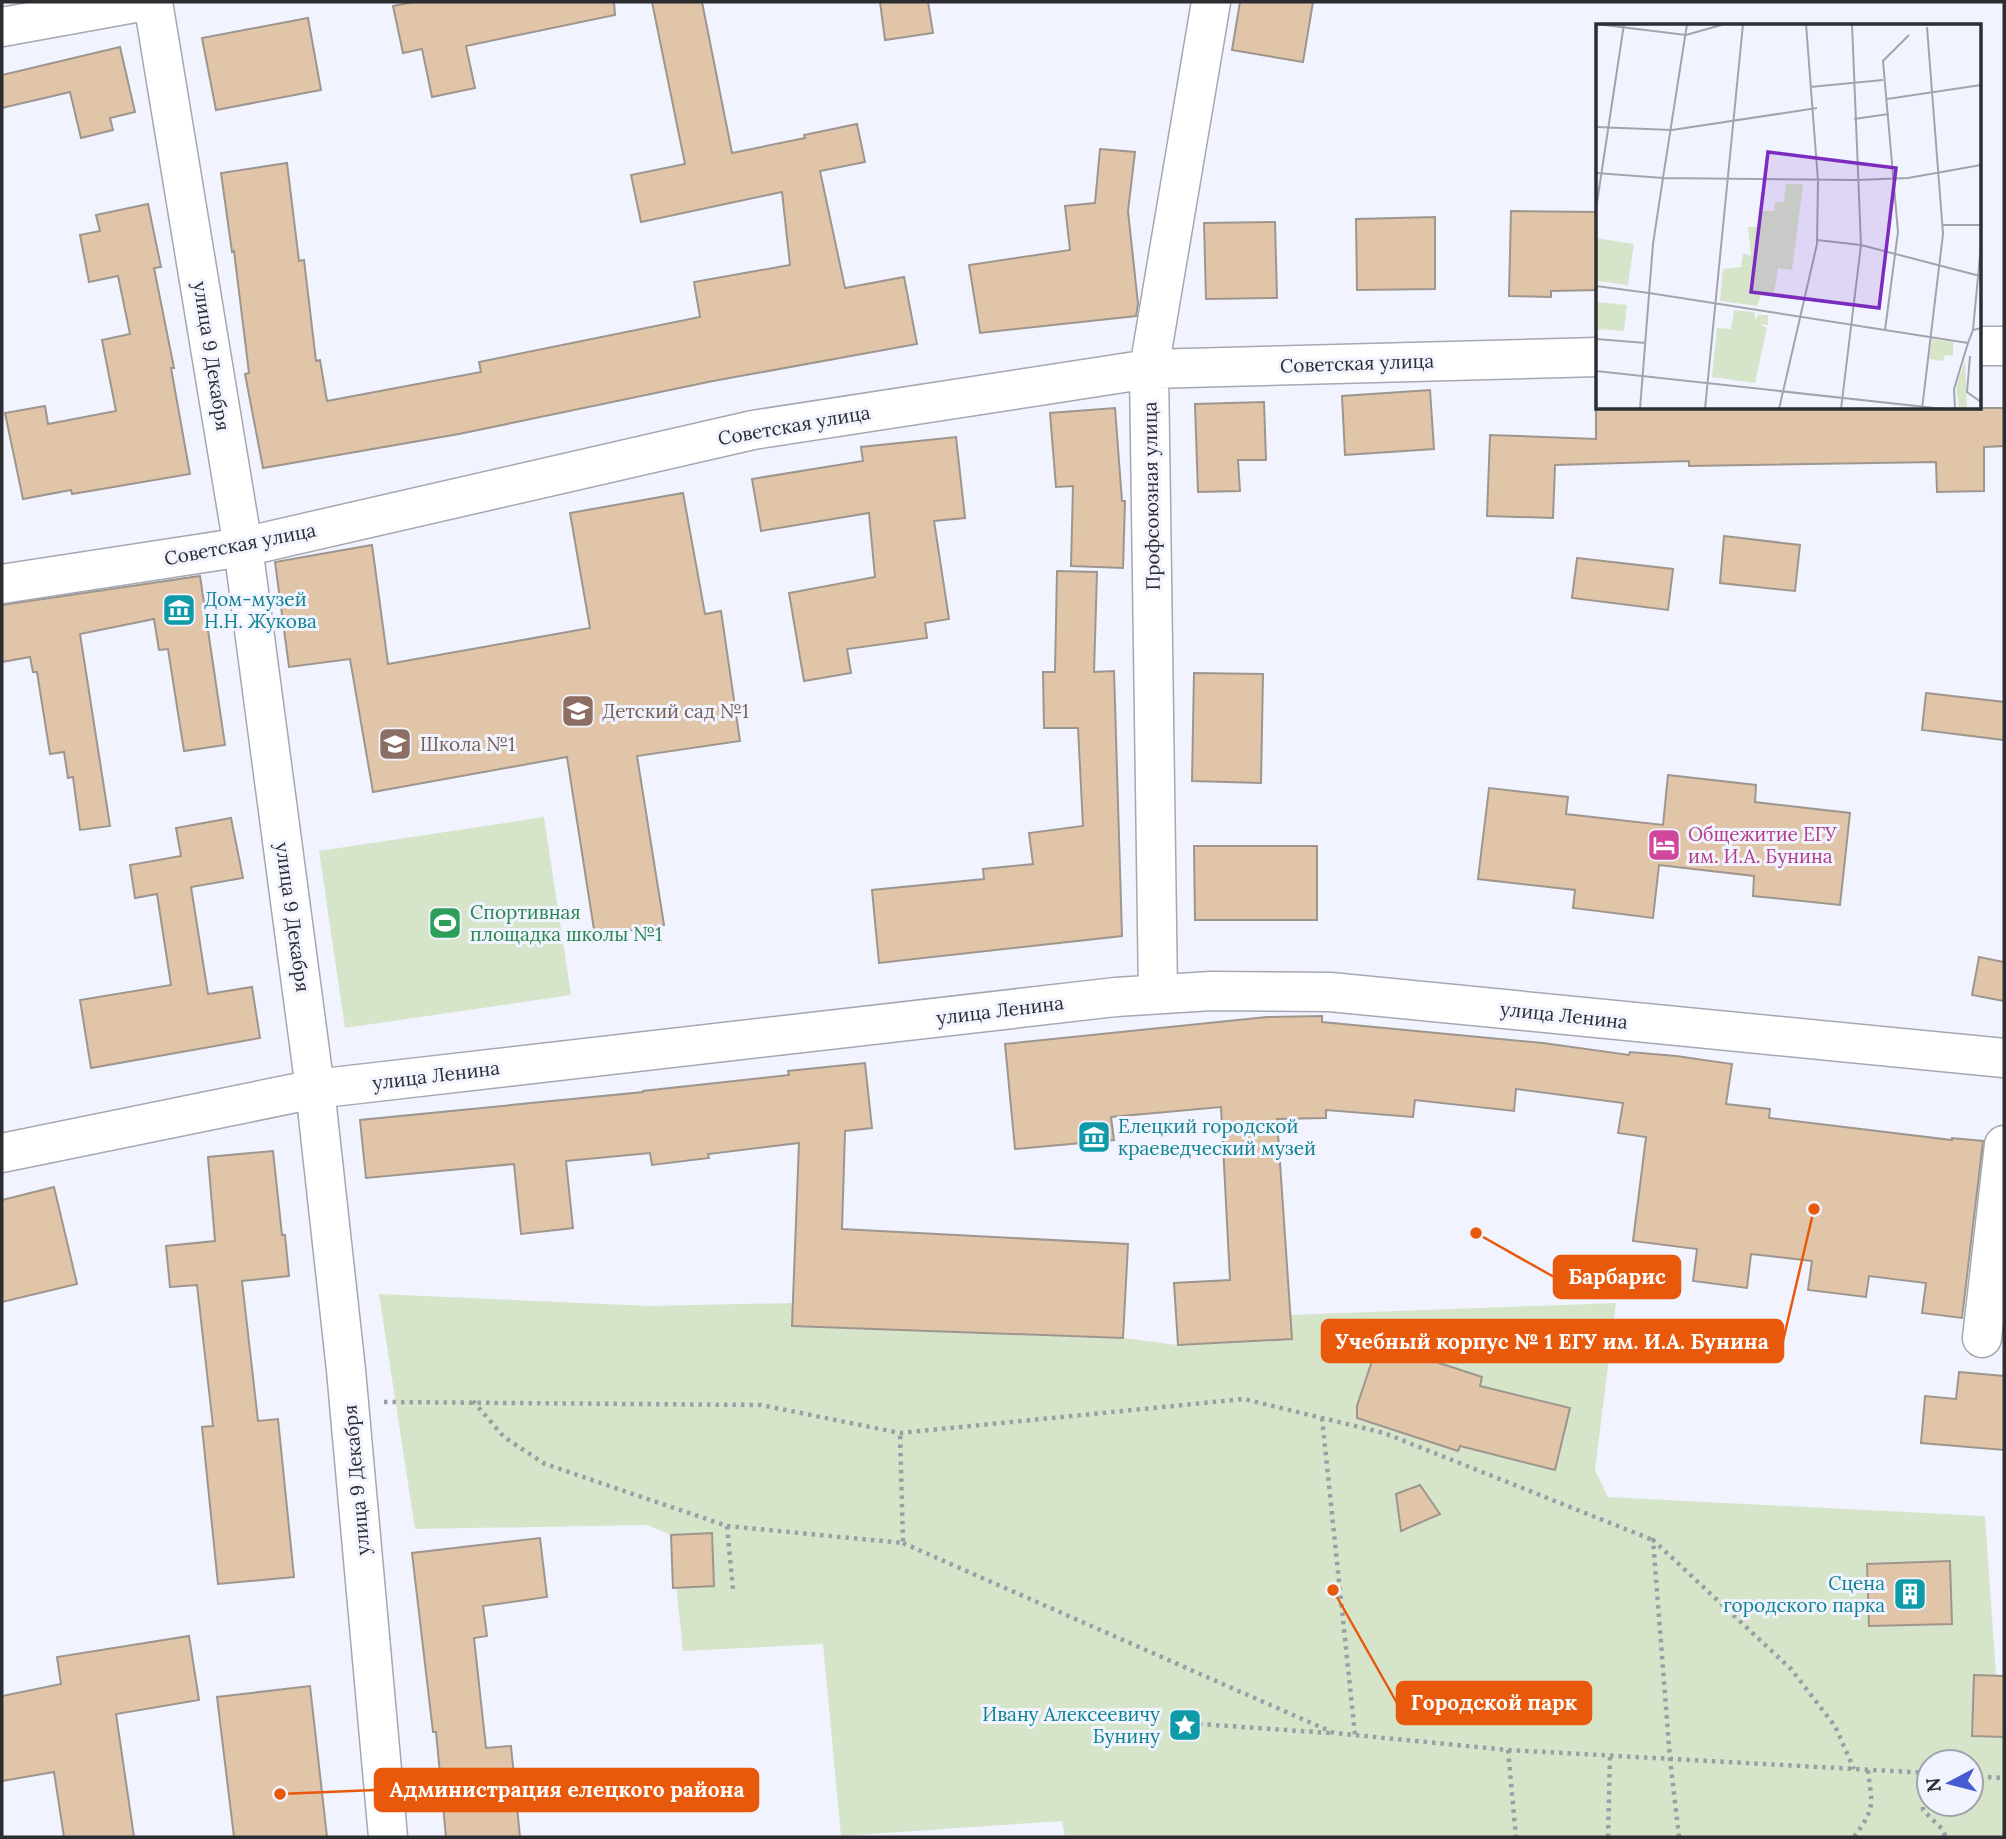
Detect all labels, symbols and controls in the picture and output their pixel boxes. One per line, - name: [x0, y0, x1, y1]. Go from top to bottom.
- inset map: [1596, 24, 1982, 410]
- street label: улица 9 Декабря: [188, 280, 236, 432]
- street label: Советская улица: [1280, 348, 1435, 378]
- street label: Советская улица: [716, 400, 872, 450]
- street label: Профсоюзная улица: [1137, 401, 1165, 591]
- street label: Советская улица: [162, 517, 318, 570]
- place label: Дом-музей Н.Н. Жукова: [204, 587, 317, 633]
- museum icon: Дом-музей Н.Н. Жукова: [160, 591, 198, 629]
- school or university icon: Детский сад №1: [559, 692, 597, 730]
- place label: Детский сад №1: [602, 699, 749, 723]
- school or university icon: Школа №1: [376, 725, 414, 763]
- place label: Школа №1: [420, 732, 515, 756]
- place label: Общежитие ЕГУ им. И.А. Бунина: [1688, 822, 1837, 868]
- hotel icon: Общежитие ЕГУ им. И.А. Бунина: [1645, 826, 1683, 864]
- street label: улица 9 Декабря: [271, 841, 315, 993]
- place label: Спортивная площадка школы №1: [470, 900, 662, 946]
- sports icon: Спортивная площадка школы №1: [426, 904, 464, 942]
- street label: улица Ленина: [935, 990, 1065, 1030]
- street label: улица Ленина: [1499, 996, 1629, 1034]
- street label: улица Ленина: [371, 1055, 501, 1095]
- place label: Елецкий городской краеведческий музей: [1118, 1114, 1316, 1160]
- museum icon: Елецкий городской краеведческий музей: [1075, 1118, 1113, 1156]
- callout: Барбарис: [1554, 1256, 1680, 1298]
- text: Барбарис: [1568, 1263, 1666, 1290]
- callout: Учебный корпус № 1 ЕГУ им. И.А. Бунина: [1322, 1320, 1783, 1362]
- text: Учебный корпус № 1 ЕГУ им. И.А. Бунина: [1335, 1328, 1769, 1355]
- street label: улица 9 Декабря: [337, 1404, 375, 1556]
- place label: Сцена городского парка: [1723, 1571, 1885, 1617]
- building icon: Сцена городского парка: [1891, 1575, 1929, 1613]
- callout: Городской парк: [1397, 1682, 1591, 1724]
- text: Городской парк: [1411, 1689, 1578, 1716]
- place label: Ивану Алексеевичу Бунину: [982, 1702, 1160, 1748]
- place icon: Ивану Алексеевичу Бунину: [1166, 1706, 1204, 1744]
- north arrow: [1915, 1748, 1985, 1818]
- callout: Администрация елецкого района: [375, 1769, 758, 1811]
- text: Администрация елецкого района: [389, 1776, 745, 1803]
- text: N: [1920, 1776, 1946, 1794]

